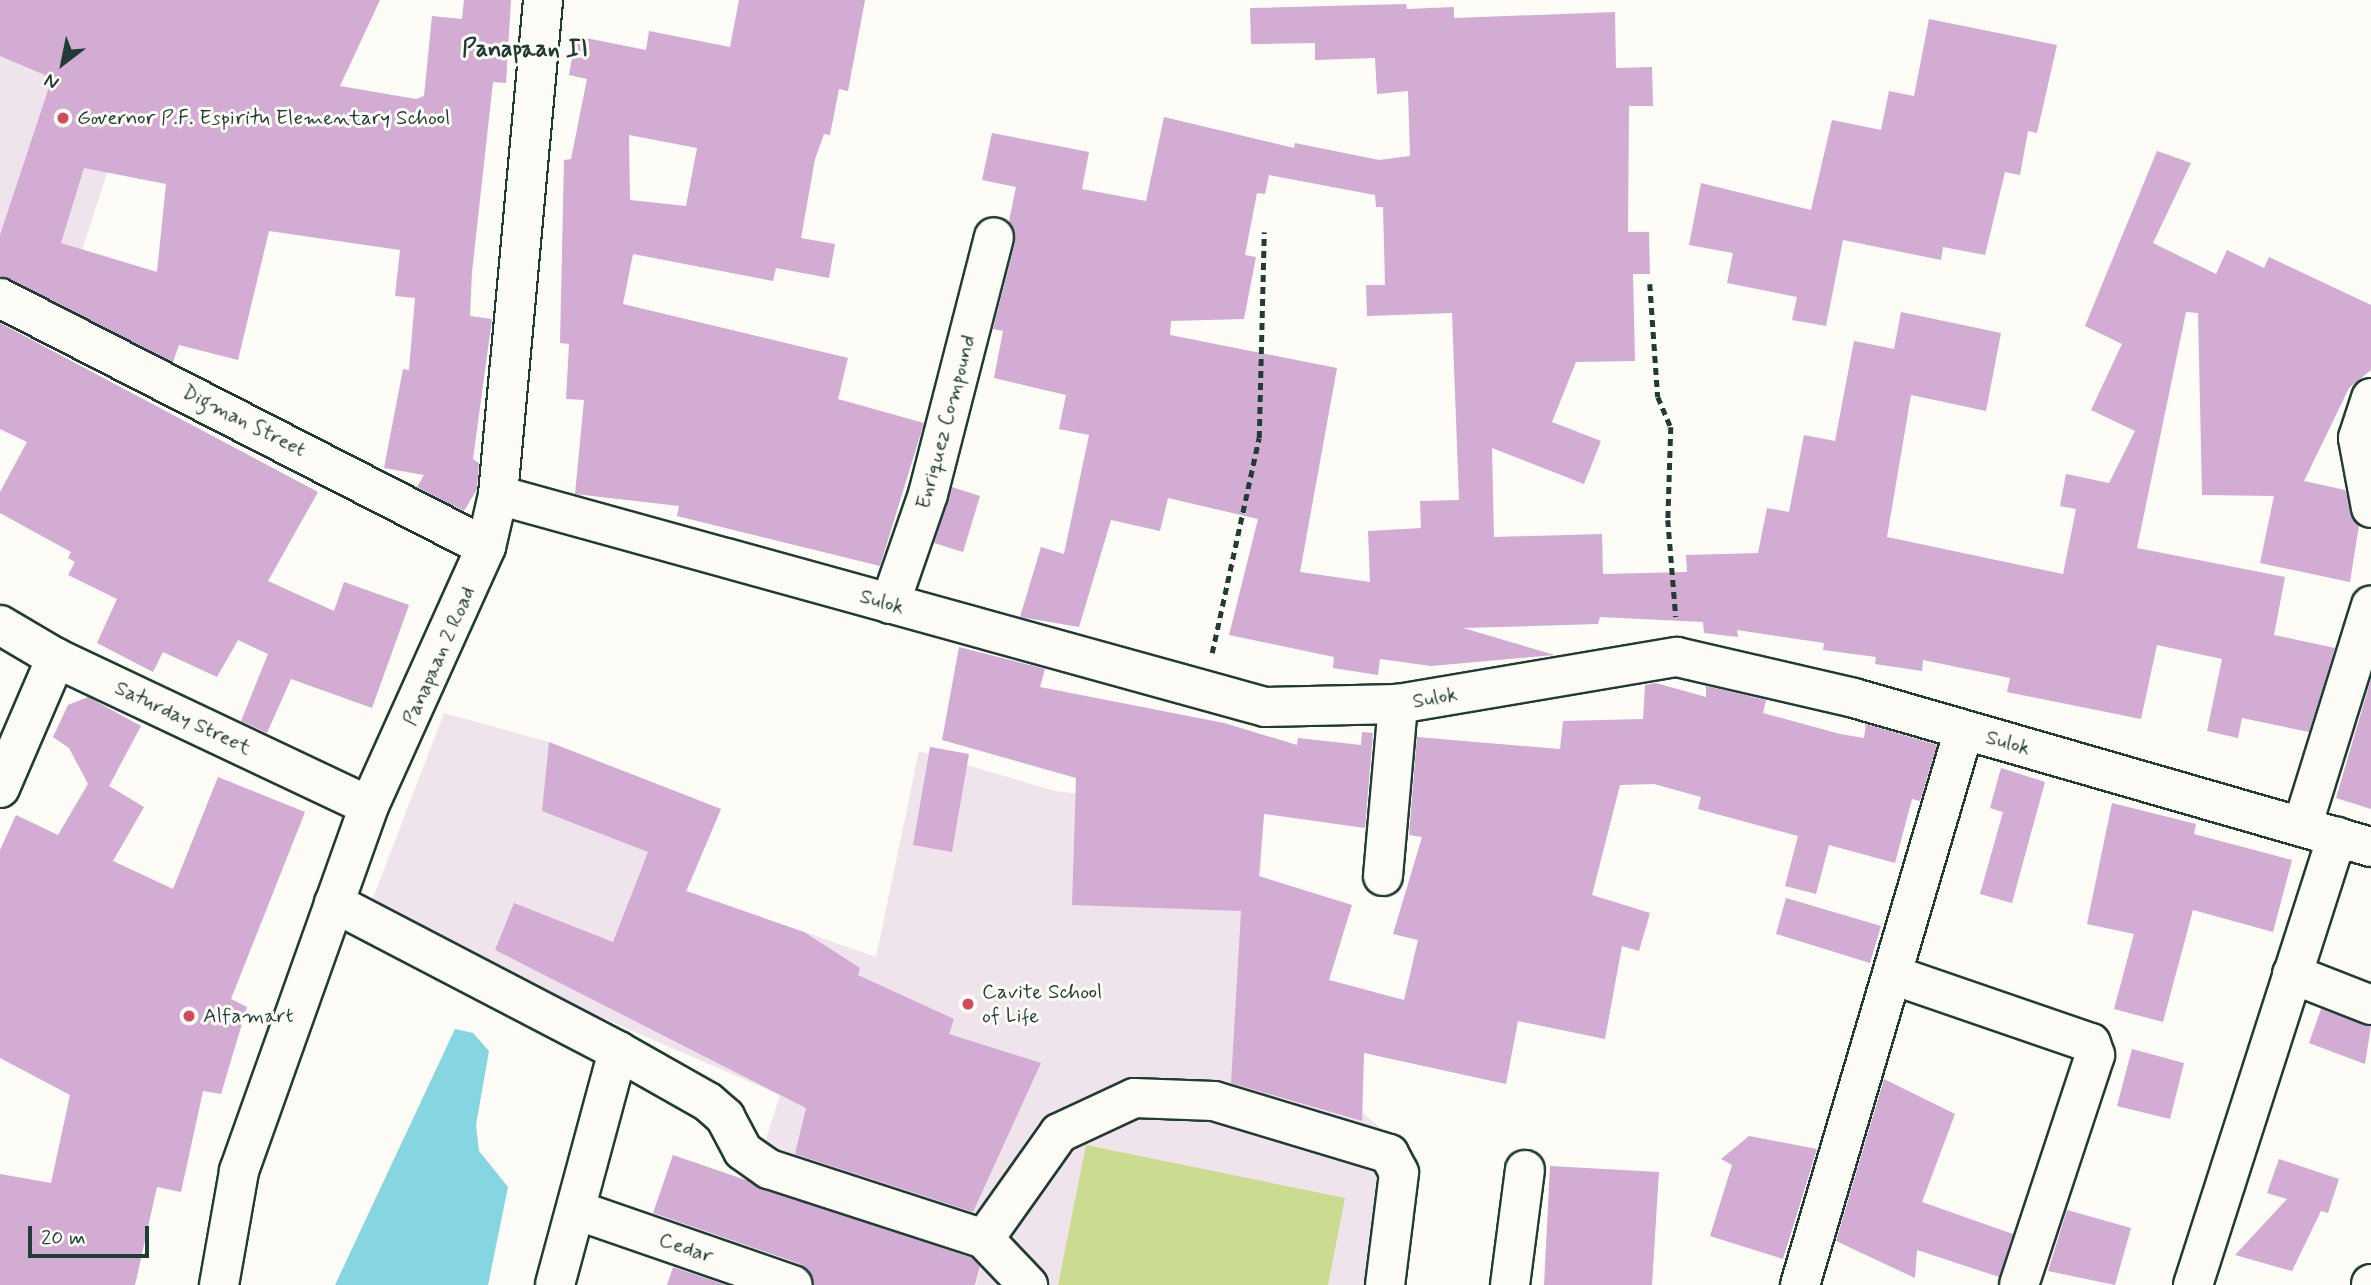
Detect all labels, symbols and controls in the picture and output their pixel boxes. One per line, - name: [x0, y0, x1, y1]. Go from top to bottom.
- north arrow: [28, 28, 98, 98]
- district label: Panapaan II: [460, 36, 590, 64]
- text: N: [40, 67, 64, 95]
- place label: Governor P.F. Espiritu Elementary School: [77, 105, 450, 131]
- marker: Governor P.F. Espiritu Elementary School: [55, 110, 71, 126]
- street label: Enriquez Compound: [911, 332, 981, 512]
- street label: Digman Street: [177, 378, 311, 464]
- street label: Panapaan 2 Road: [397, 583, 481, 729]
- street label: Sulok: [857, 584, 907, 620]
- street label: Saturday Street: [111, 675, 255, 761]
- street label: Sulok: [1411, 682, 1459, 714]
- street label: Sulok: [1983, 725, 2033, 761]
- place label: Cavite School of Life: [982, 979, 1102, 1029]
- marker: Cavite School of Life: [960, 996, 976, 1012]
- place label: Alfamart: [203, 1003, 294, 1029]
- marker: Alfamart: [181, 1008, 197, 1024]
- scale bar: [32, 1212, 152, 1256]
- text: 20 m: [41, 1224, 86, 1252]
- street label: Cedar: [655, 1227, 717, 1269]

